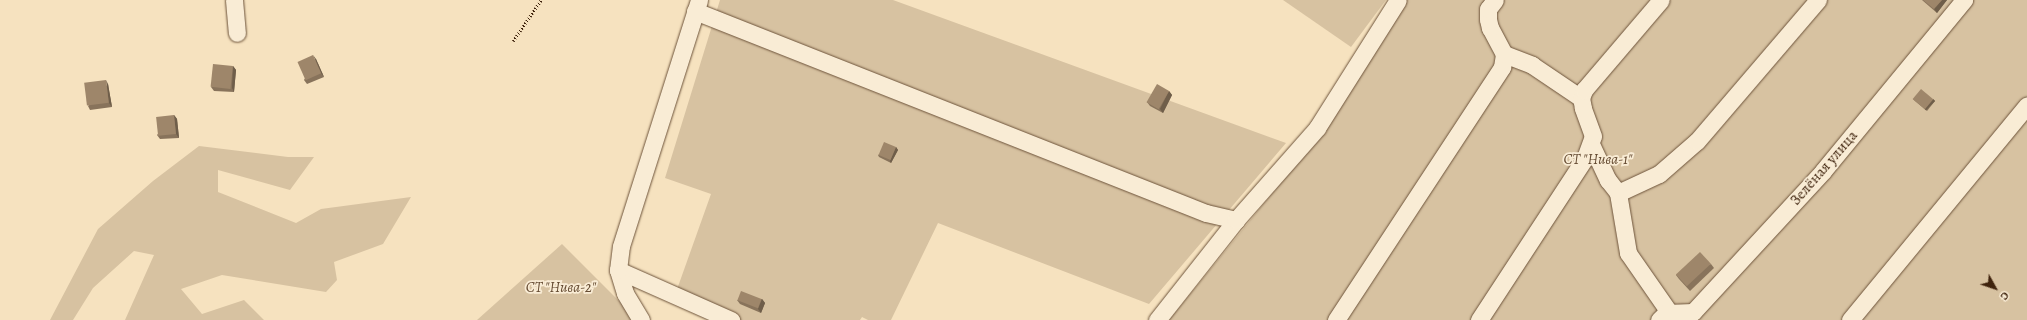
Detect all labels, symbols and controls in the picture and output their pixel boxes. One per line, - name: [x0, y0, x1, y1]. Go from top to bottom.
- street label: Зелёная улица: [1787, 127, 1861, 209]
- park label: СТ "Нива-1": [1564, 151, 1632, 169]
- north arrow: [1975, 268, 2015, 308]
- park label: СТ "Нива-2": [526, 279, 596, 297]
- text: С: [1997, 289, 2013, 303]

